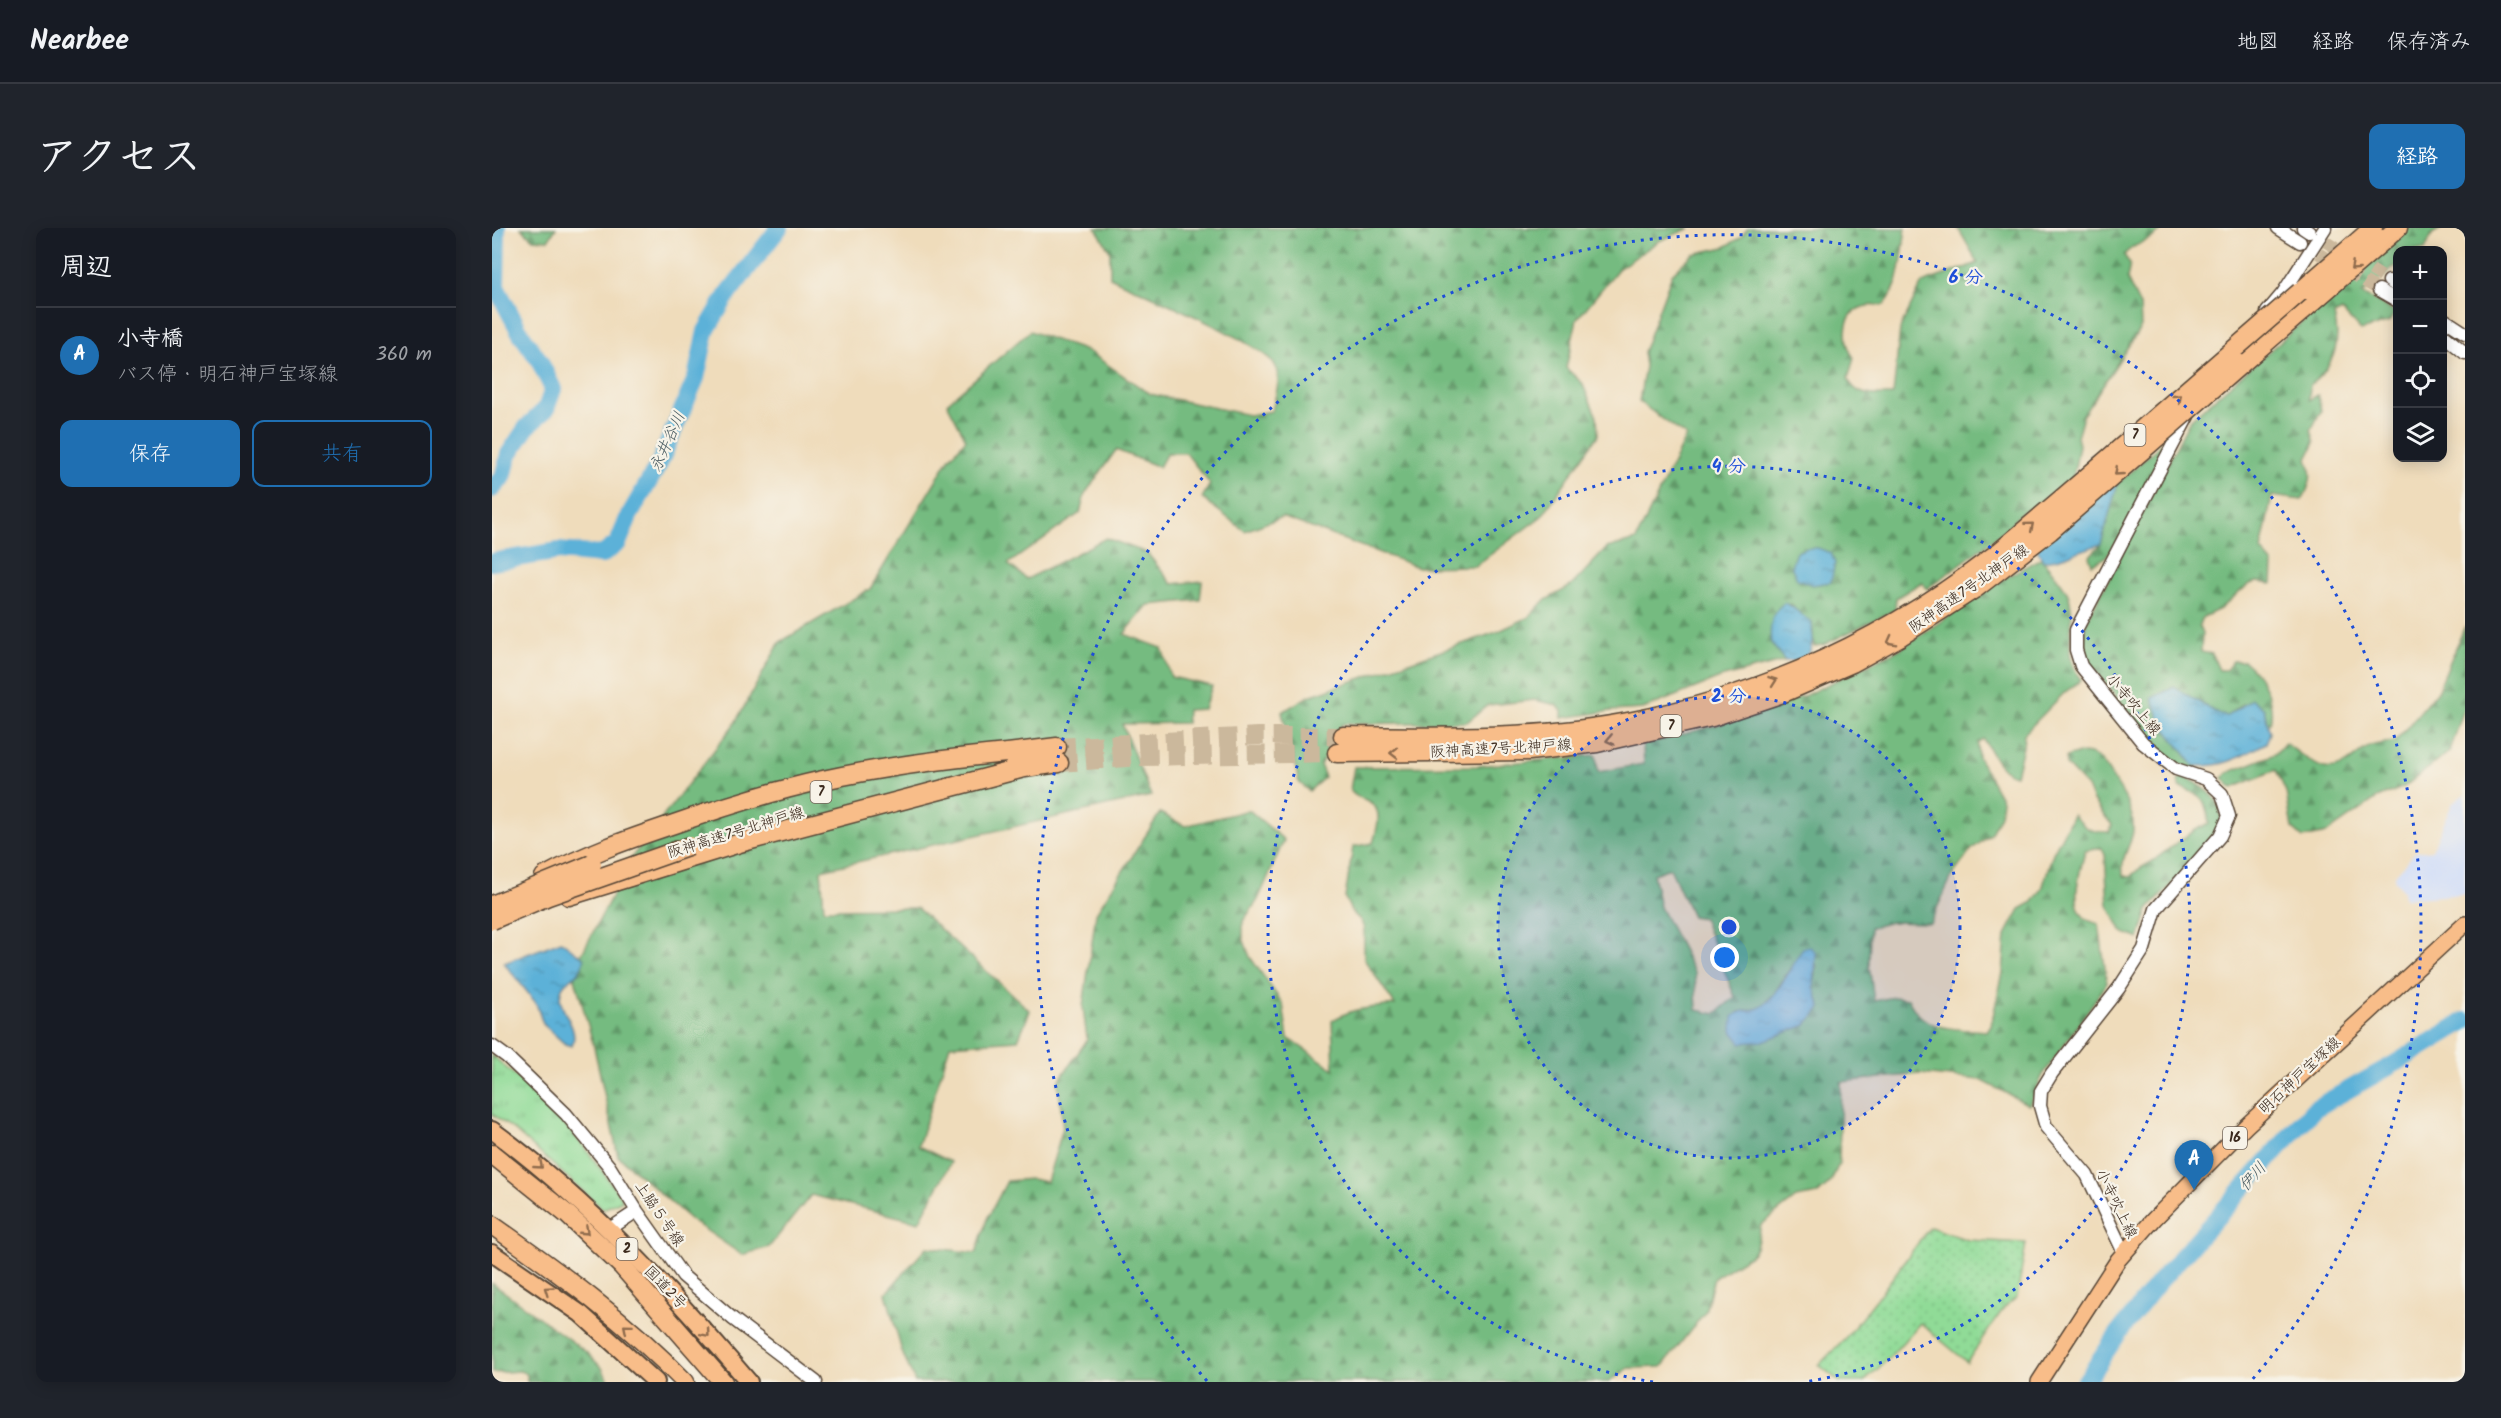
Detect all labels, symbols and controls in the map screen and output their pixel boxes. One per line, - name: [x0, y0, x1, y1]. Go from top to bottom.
- text: Nearbee: [30, 19, 129, 64]
- text: 地図: [2237, 26, 2279, 59]
- text: 経路: [2312, 26, 2354, 59]
- text: 保存済み: [2387, 26, 2471, 59]
- button: 経路: [2369, 124, 2465, 189]
- text: アクセス: [36, 125, 201, 192]
- map controls: [2393, 246, 2447, 462]
- button: +: [2393, 246, 2447, 300]
- text: 周辺: [60, 247, 112, 289]
- one-way arrow: [2350, 260, 2361, 271]
- text: 6 分: [1949, 264, 1983, 293]
- button: −: [2393, 300, 2447, 354]
- text: 小寺橋: [117, 322, 183, 357]
- text: A: [73, 339, 86, 371]
- text: 360 m: [376, 339, 432, 371]
- button: locate: [2393, 354, 2447, 408]
- text: バス停 · 明石神戸宝塚線: [117, 359, 338, 391]
- one-way arrow: [2171, 394, 2182, 405]
- water label: 永井谷川: [644, 408, 692, 476]
- button: layers: [2393, 408, 2447, 462]
- button: 保存: [60, 420, 240, 487]
- button: 共有: [252, 420, 432, 487]
- road number: 7: [2124, 424, 2146, 446]
- text: 4 分: [1712, 453, 1746, 482]
- one-way arrow: [2114, 465, 2125, 476]
- one-way arrow: [2023, 522, 2034, 533]
- street label: 阪神高速7号北神戸線: [1904, 538, 2034, 640]
- one-way arrow: [1887, 634, 1898, 645]
- street label: 小寺吹上線: [2100, 669, 2166, 741]
- one-way arrow: [1767, 675, 1777, 688]
- text: 2 分: [1711, 683, 1747, 712]
- road number: 7: [1660, 715, 1682, 737]
- street label: 阪神高速7号北神戸線: [1430, 733, 1572, 765]
- one-way arrow: [1605, 733, 1615, 746]
- one-way arrow: [1390, 747, 1399, 759]
- road number: 7: [810, 781, 832, 803]
- street label: 阪神高速7号北神戸線: [665, 801, 807, 865]
- centre of rings: [1719, 917, 1739, 937]
- your location: [1710, 943, 1739, 972]
- street label: 明石神戸宝塚線: [2253, 1031, 2347, 1121]
- road number: 16: [2223, 1127, 2247, 1149]
- pin: A: [2174, 1140, 2214, 1190]
- water label: 伊川: [2233, 1157, 2273, 1197]
- one-way arrow: [532, 1158, 543, 1169]
- street label: 小寺吹上線: [2089, 1165, 2143, 1243]
- street label: 上脇５号線: [628, 1176, 690, 1252]
- one-way arrow: [579, 1224, 589, 1235]
- road number: 2: [616, 1238, 638, 1260]
- street label: 国道2号: [638, 1260, 692, 1316]
- one-way arrow: [543, 1286, 554, 1297]
- one-way arrow: [623, 1324, 634, 1335]
- one-way arrow: [699, 1326, 710, 1337]

